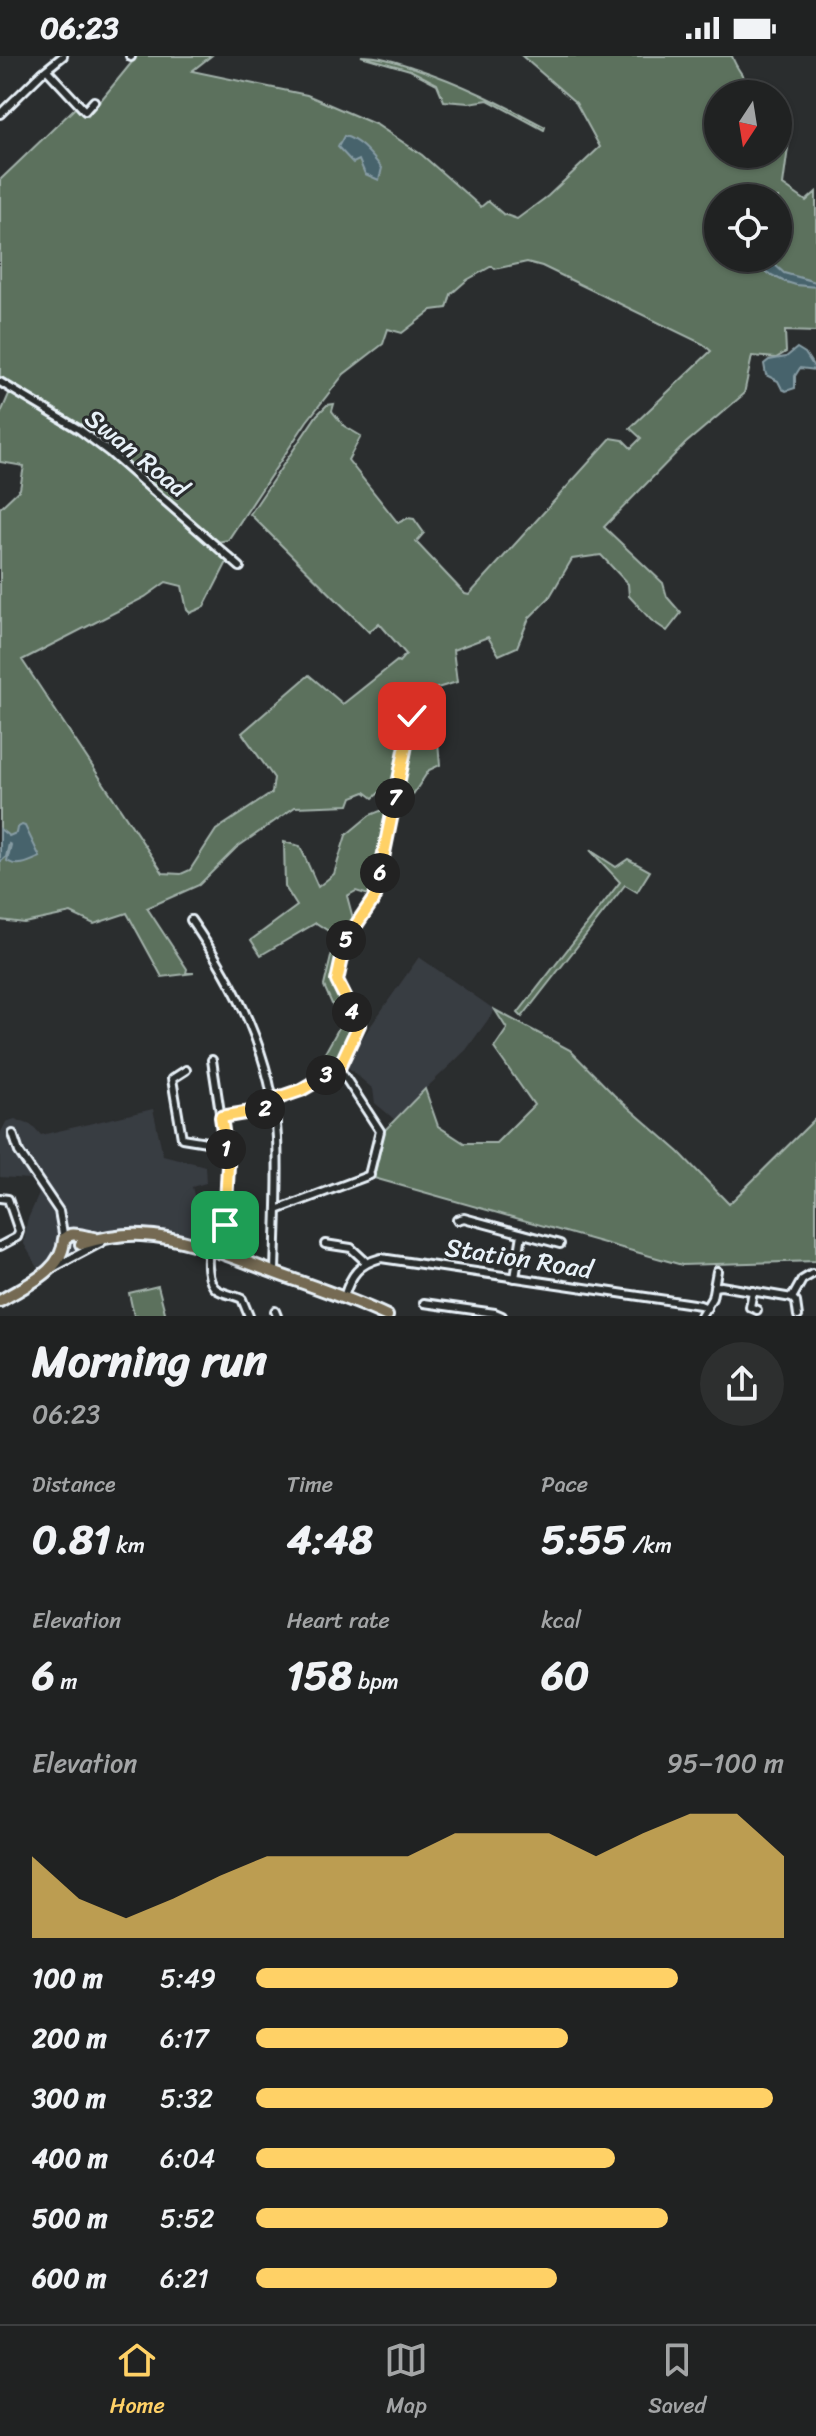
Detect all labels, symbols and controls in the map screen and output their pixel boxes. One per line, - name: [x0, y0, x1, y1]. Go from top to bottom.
- text: 06:23: [40, 1, 119, 55]
- north arrow: [704, 80, 792, 168]
- map controls: [704, 80, 792, 272]
- button: locate: [704, 184, 792, 272]
- street label: Swan Road: [74, 396, 201, 511]
- pin: [378, 682, 446, 750]
- icon: check: [390, 694, 434, 738]
- pin: 7: [375, 778, 415, 818]
- text: 7: [389, 778, 401, 817]
- pin: 6: [360, 853, 400, 893]
- text: 6: [374, 853, 386, 892]
- pin: 5: [326, 920, 366, 960]
- text: 5: [339, 920, 353, 959]
- pin: 4: [332, 992, 372, 1032]
- text: 4: [345, 992, 359, 1031]
- pin: 3: [306, 1055, 346, 1095]
- text: 3: [320, 1055, 332, 1094]
- pin: 2: [245, 1089, 285, 1129]
- text: 2: [259, 1089, 271, 1128]
- pin: 1: [206, 1129, 246, 1169]
- text: 1: [221, 1129, 231, 1168]
- pin: [191, 1191, 259, 1259]
- icon: arrive: [203, 1203, 247, 1247]
- street label: Station Road: [442, 1224, 598, 1293]
- text: Morning run: [32, 1322, 267, 1400]
- button: share: [700, 1342, 784, 1426]
- text: 06:23: [32, 1391, 100, 1437]
- text: Distance: [32, 1465, 116, 1504]
- text: Time: [287, 1465, 333, 1504]
- text: Pace: [541, 1465, 588, 1504]
- text: 0.81: [32, 1504, 111, 1575]
- text: 4:48: [287, 1504, 373, 1575]
- text: 5:55: [541, 1504, 627, 1575]
- text: km: [111, 1526, 145, 1565]
- text: /km: [627, 1526, 672, 1565]
- text: Elevation: [32, 1601, 121, 1640]
- text: Heart rate: [287, 1601, 390, 1640]
- text: kcal: [541, 1601, 581, 1640]
- text: 6: [32, 1640, 55, 1711]
- text: 158: [287, 1640, 352, 1711]
- text: 60: [541, 1640, 589, 1711]
- text: m: [55, 1662, 77, 1701]
- text: bpm: [352, 1662, 399, 1701]
- text: Elevation: [32, 1740, 137, 1786]
- text: 95–100 m: [667, 1740, 784, 1786]
- text: 100 m: [32, 1955, 103, 2001]
- text: 5:49: [160, 1955, 216, 2001]
- text: 200 m: [32, 2015, 107, 2061]
- text: 6:17: [160, 2015, 209, 2061]
- text: 300 m: [32, 2075, 106, 2121]
- text: 5:32: [160, 2075, 213, 2121]
- text: 400 m: [32, 2135, 108, 2181]
- text: 6:04: [160, 2135, 215, 2181]
- text: 500 m: [32, 2195, 107, 2241]
- text: 5:52: [160, 2195, 215, 2241]
- text: 600 m: [32, 2255, 106, 2301]
- text: 6:21: [160, 2255, 209, 2301]
- tab: Home: [110, 2338, 165, 2425]
- tab: Map: [384, 2338, 428, 2425]
- tab: Saved: [648, 2338, 706, 2425]

